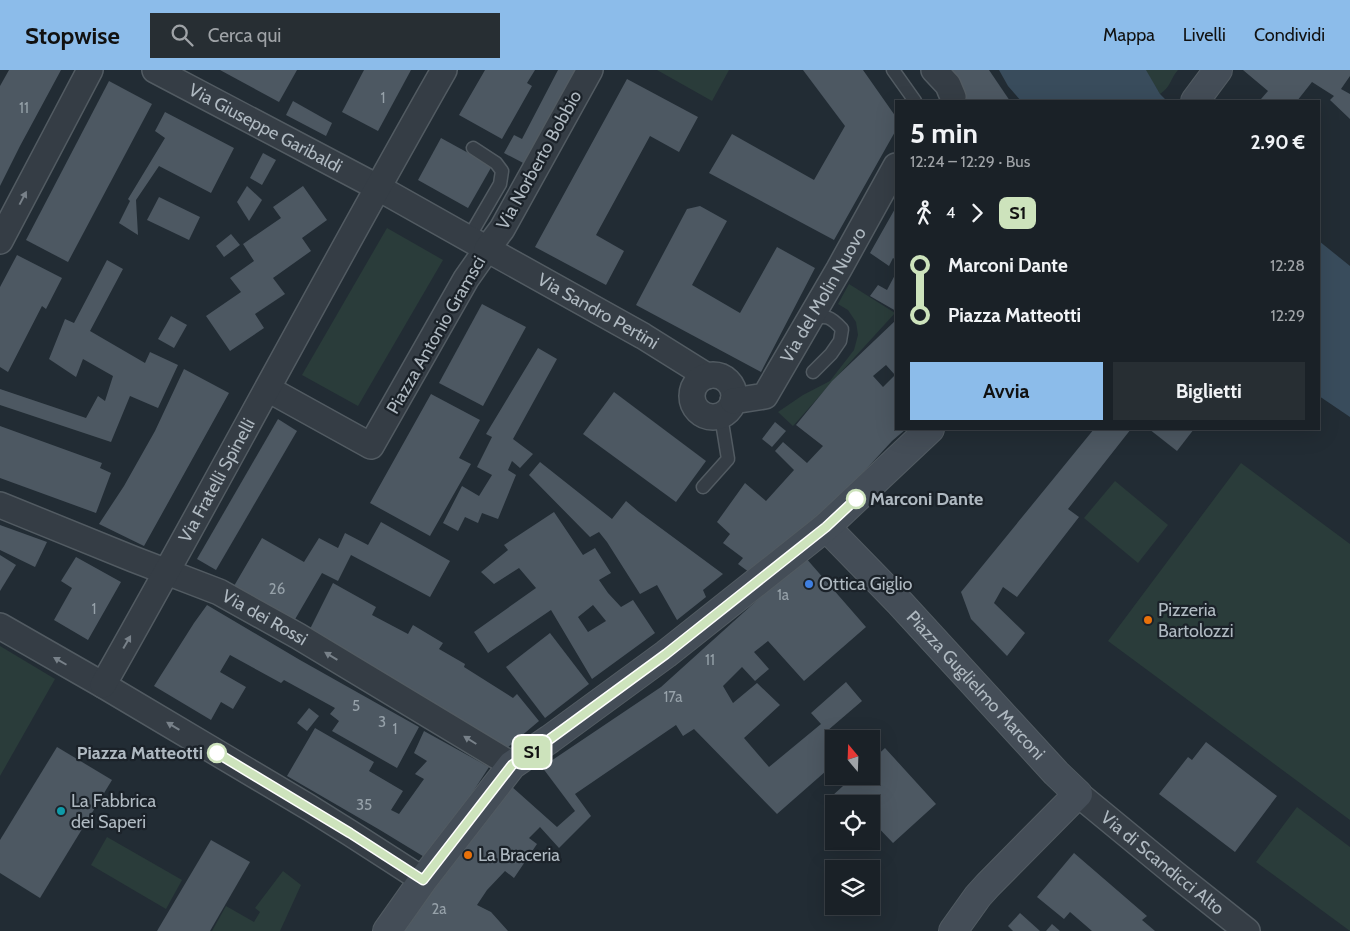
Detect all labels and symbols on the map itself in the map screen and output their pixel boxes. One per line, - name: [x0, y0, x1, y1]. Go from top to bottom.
- street label: Via Giuseppe Garibaldi: [185, 79, 346, 178]
- street label: Via Norberto Bobbio: [492, 87, 586, 233]
- house number: 1: [381, 89, 385, 107]
- house number: 11: [19, 99, 29, 117]
- one-way arrow: [19, 191, 27, 205]
- street label: Via del Molin Nuovo: [776, 223, 871, 367]
- street label: Piazza Antonio Gramsci: [382, 252, 490, 418]
- street label: Via Sandro Pertini: [534, 268, 663, 354]
- street label: Via Fratelli Spinelli: [174, 415, 260, 547]
- place label: Marconi Dante: [870, 488, 983, 510]
- marker: Marconi Dante: [846, 489, 866, 509]
- place label: Ottica Giglio: [819, 573, 913, 595]
- marker: Ottica Giglio: [803, 578, 815, 590]
- house number: 26: [269, 580, 285, 598]
- street label: Via dei Rossi: [218, 585, 312, 650]
- house number: 1a: [777, 586, 790, 604]
- place label: Pizzeria Bartolozzi: [1158, 599, 1234, 642]
- house number: 1: [92, 600, 96, 618]
- street label: Piazza Guglielmo Marconi: [902, 606, 1050, 765]
- marker: Pizzeria Bartolozzi: [1142, 614, 1154, 626]
- one-way arrow: [123, 635, 131, 650]
- one-way arrow: [324, 651, 337, 660]
- house number: 11: [705, 651, 715, 669]
- one-way arrow: [54, 657, 67, 666]
- house number: 17a: [663, 688, 683, 706]
- house number: 5: [352, 697, 360, 715]
- house number: 3: [378, 713, 386, 731]
- house number: 1: [393, 720, 397, 738]
- one-way arrow: [166, 722, 179, 731]
- north arrow: [825, 730, 880, 785]
- one-way arrow: [463, 736, 476, 745]
- line badge: S1: [510, 736, 554, 768]
- place label: Piazza Matteotti: [77, 742, 203, 764]
- marker: Piazza Matteotti: [207, 743, 227, 763]
- place label: La Fabbrica dei Saperi: [71, 790, 156, 833]
- house number: 35: [356, 796, 372, 814]
- marker: La Fabbrica dei Saperi: [55, 805, 67, 817]
- street label: Via di Scandicci Alto: [1096, 806, 1229, 920]
- place label: La Braceria: [478, 844, 560, 866]
- marker: La Braceria: [462, 849, 474, 861]
- house number: 2a: [431, 900, 447, 918]

